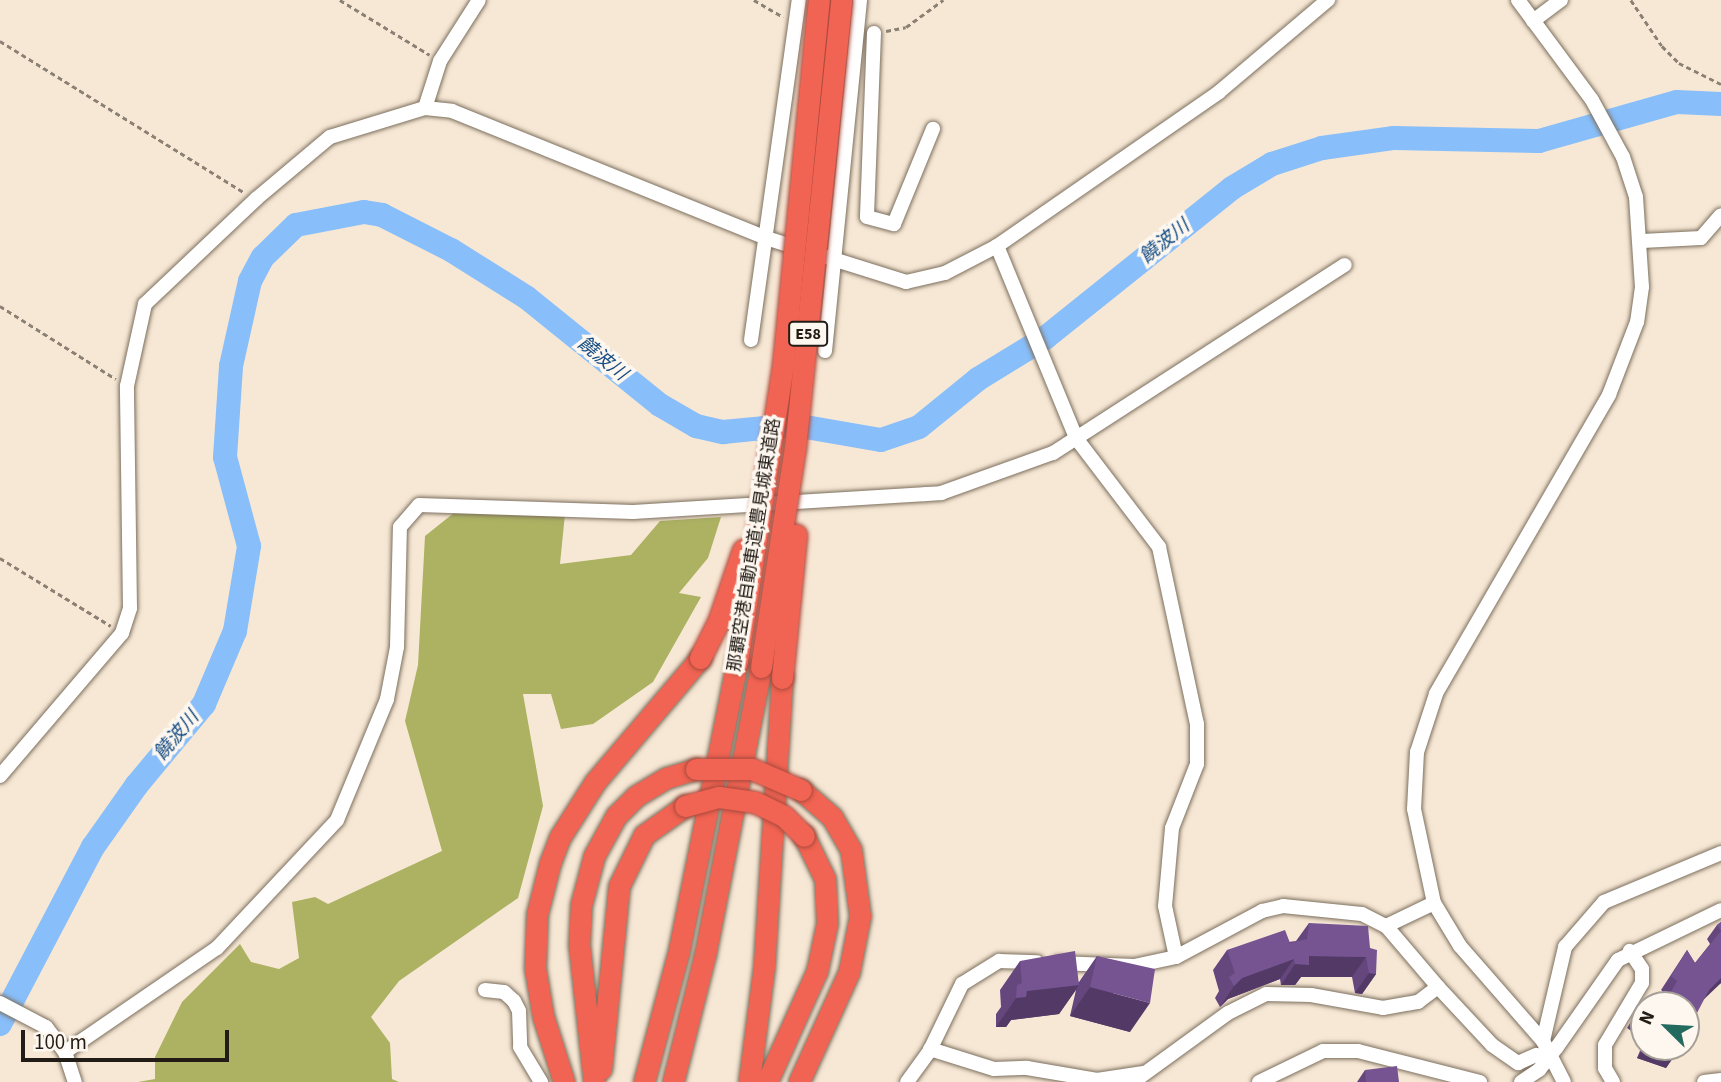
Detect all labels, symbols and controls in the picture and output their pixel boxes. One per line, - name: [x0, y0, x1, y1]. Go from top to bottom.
- water label: 饒波川: [1136, 215, 1194, 269]
- road number: E58: [787, 322, 829, 346]
- water label: 饒波川: [573, 332, 631, 386]
- street label: 那覇空港自動車道;豊見城東道路: [724, 417, 786, 673]
- water label: 饒波川: [150, 707, 204, 765]
- north arrow: [1630, 991, 1700, 1061]
- text: N: [1632, 1007, 1662, 1029]
- scale bar: [24, 1016, 233, 1060]
- text: 100 m: [34, 1027, 87, 1057]

